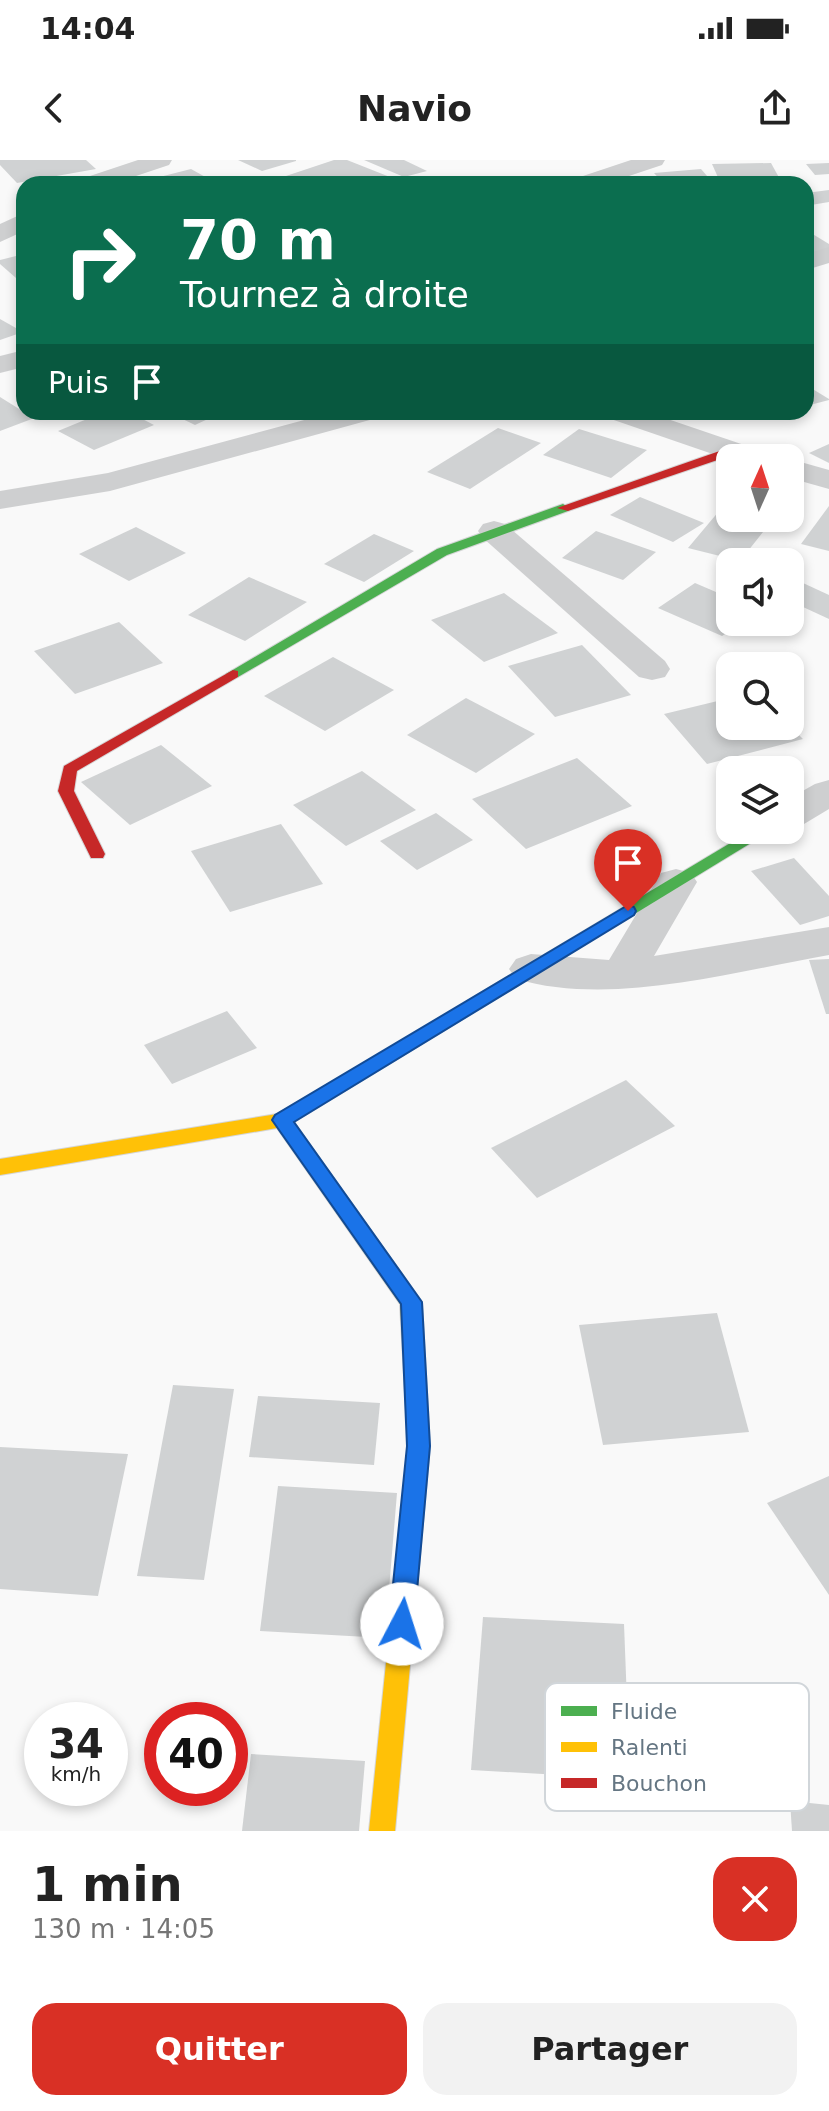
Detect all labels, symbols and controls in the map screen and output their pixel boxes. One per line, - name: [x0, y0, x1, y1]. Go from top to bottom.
- text: 14:04: [40, 11, 136, 46]
- icon: back: [32, 86, 76, 130]
- icon: share: [753, 86, 797, 130]
- text: Navio: [357, 88, 472, 129]
- text: 70 m: [180, 207, 336, 272]
- icon: right: [48, 208, 152, 312]
- text: Tournez à droite: [180, 274, 469, 315]
- icon: arrive: [125, 360, 169, 404]
- text: Puis: [48, 365, 109, 400]
- north arrow: [716, 444, 804, 532]
- map controls: [716, 444, 804, 844]
- button: sound: [716, 548, 804, 636]
- button: search: [716, 652, 804, 740]
- button: layers: [716, 756, 804, 844]
- pin: [594, 829, 662, 911]
- icon: arrive: [606, 841, 650, 885]
- position arrow: [360, 1582, 444, 1666]
- legend: [545, 1683, 809, 1811]
- text: Fluide: [611, 1699, 677, 1724]
- speed limit sign: 40: [144, 1702, 248, 1806]
- text: 34: [48, 1721, 104, 1767]
- text: Ralenti: [611, 1735, 688, 1760]
- text: km/h: [51, 1762, 101, 1786]
- text: Bouchon: [611, 1771, 707, 1796]
- text: 1 min: [32, 1856, 183, 1912]
- button: close: [713, 1857, 797, 1941]
- text: 130 m · 14:05: [32, 1914, 215, 1944]
- button: Quitter: [32, 2003, 407, 2095]
- button: Partager: [423, 2003, 797, 2095]

